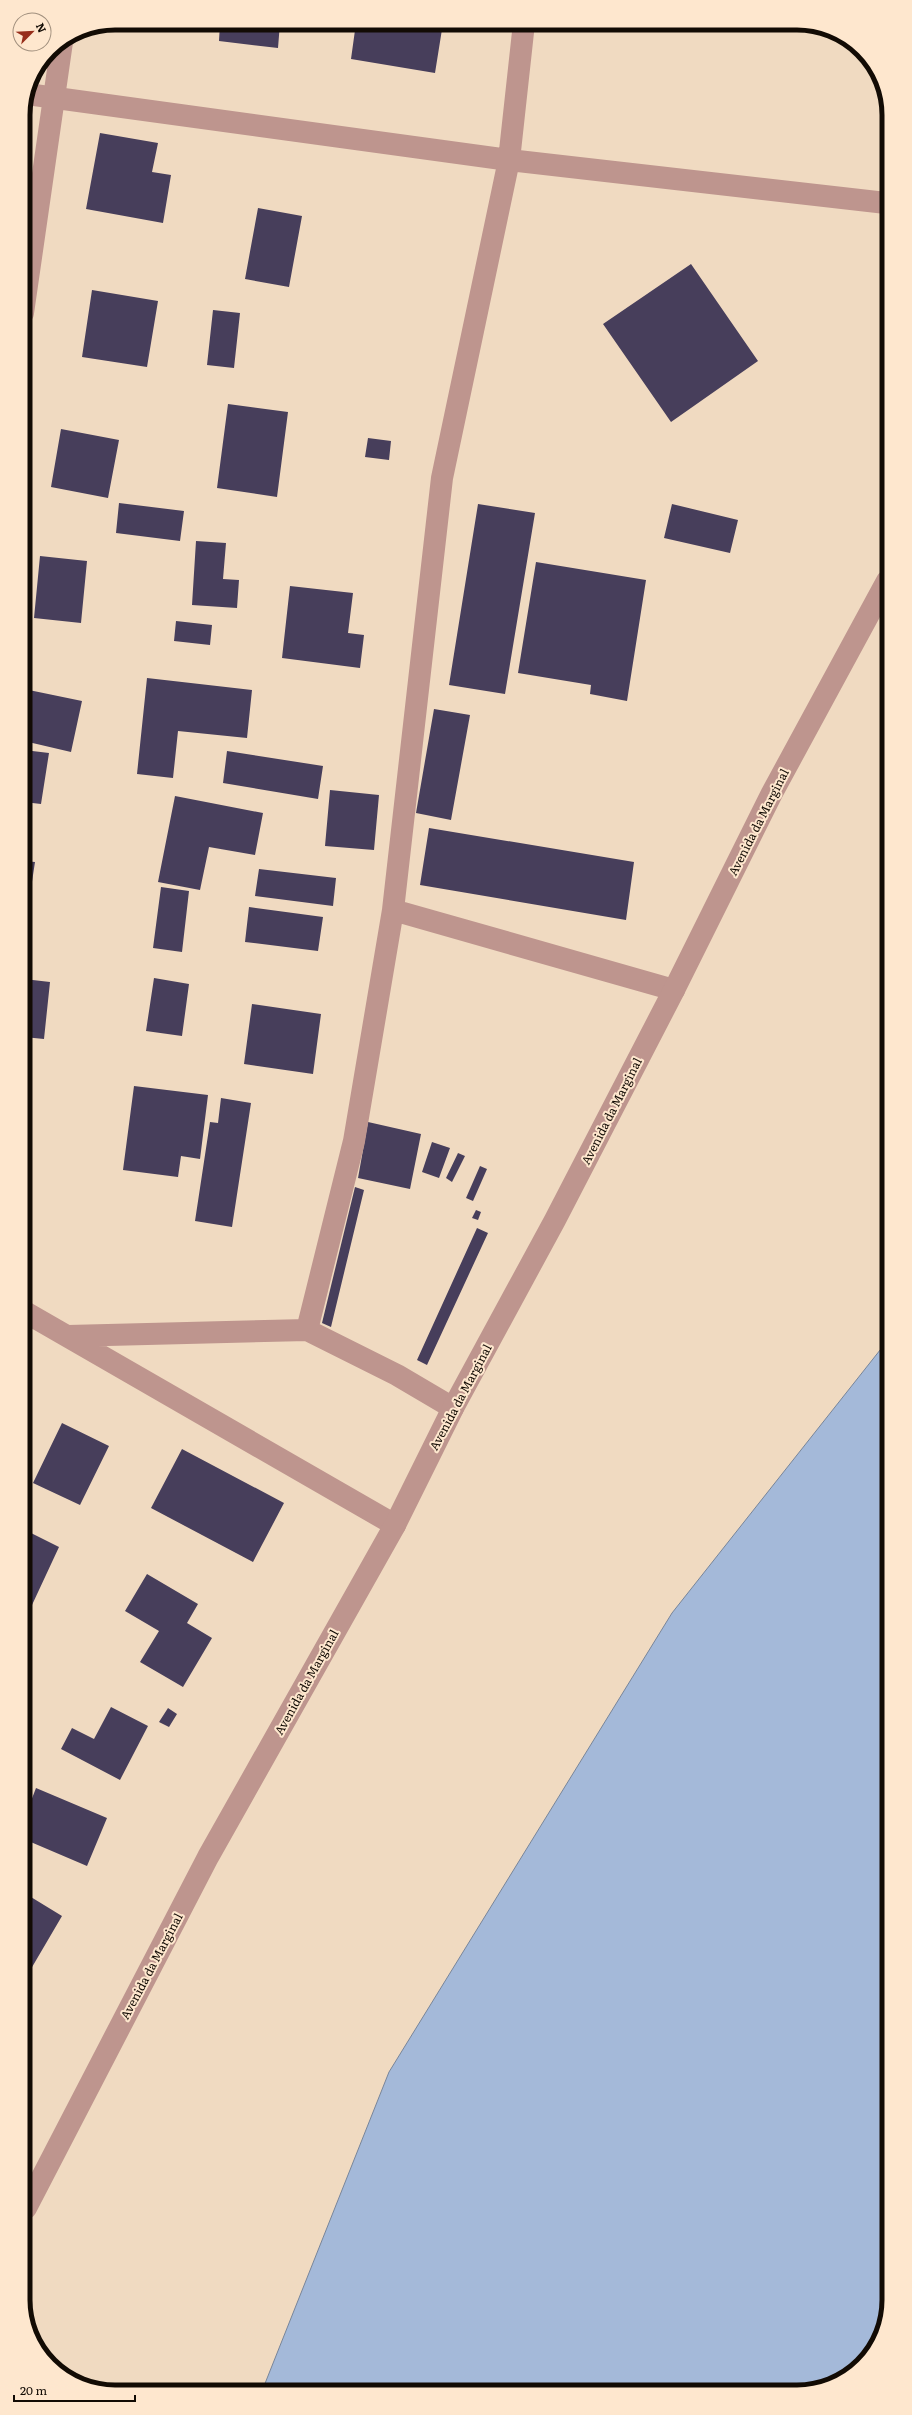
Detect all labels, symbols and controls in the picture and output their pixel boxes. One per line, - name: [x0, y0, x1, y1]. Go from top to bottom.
- north arrow: [12, 12, 52, 52]
- text: N: [33, 20, 51, 35]
- street label: Avenida da Marginal: [723, 765, 793, 879]
- street label: Avenida da Marginal: [576, 1054, 646, 1168]
- street label: Avenida da Marginal: [424, 1341, 496, 1453]
- street label: Avenida da Marginal: [270, 1626, 342, 1738]
- street label: Avenida da Marginal: [115, 1910, 187, 2022]
- scale bar: [14, 2377, 135, 2403]
- text: 20 m: [20, 2381, 47, 2399]

